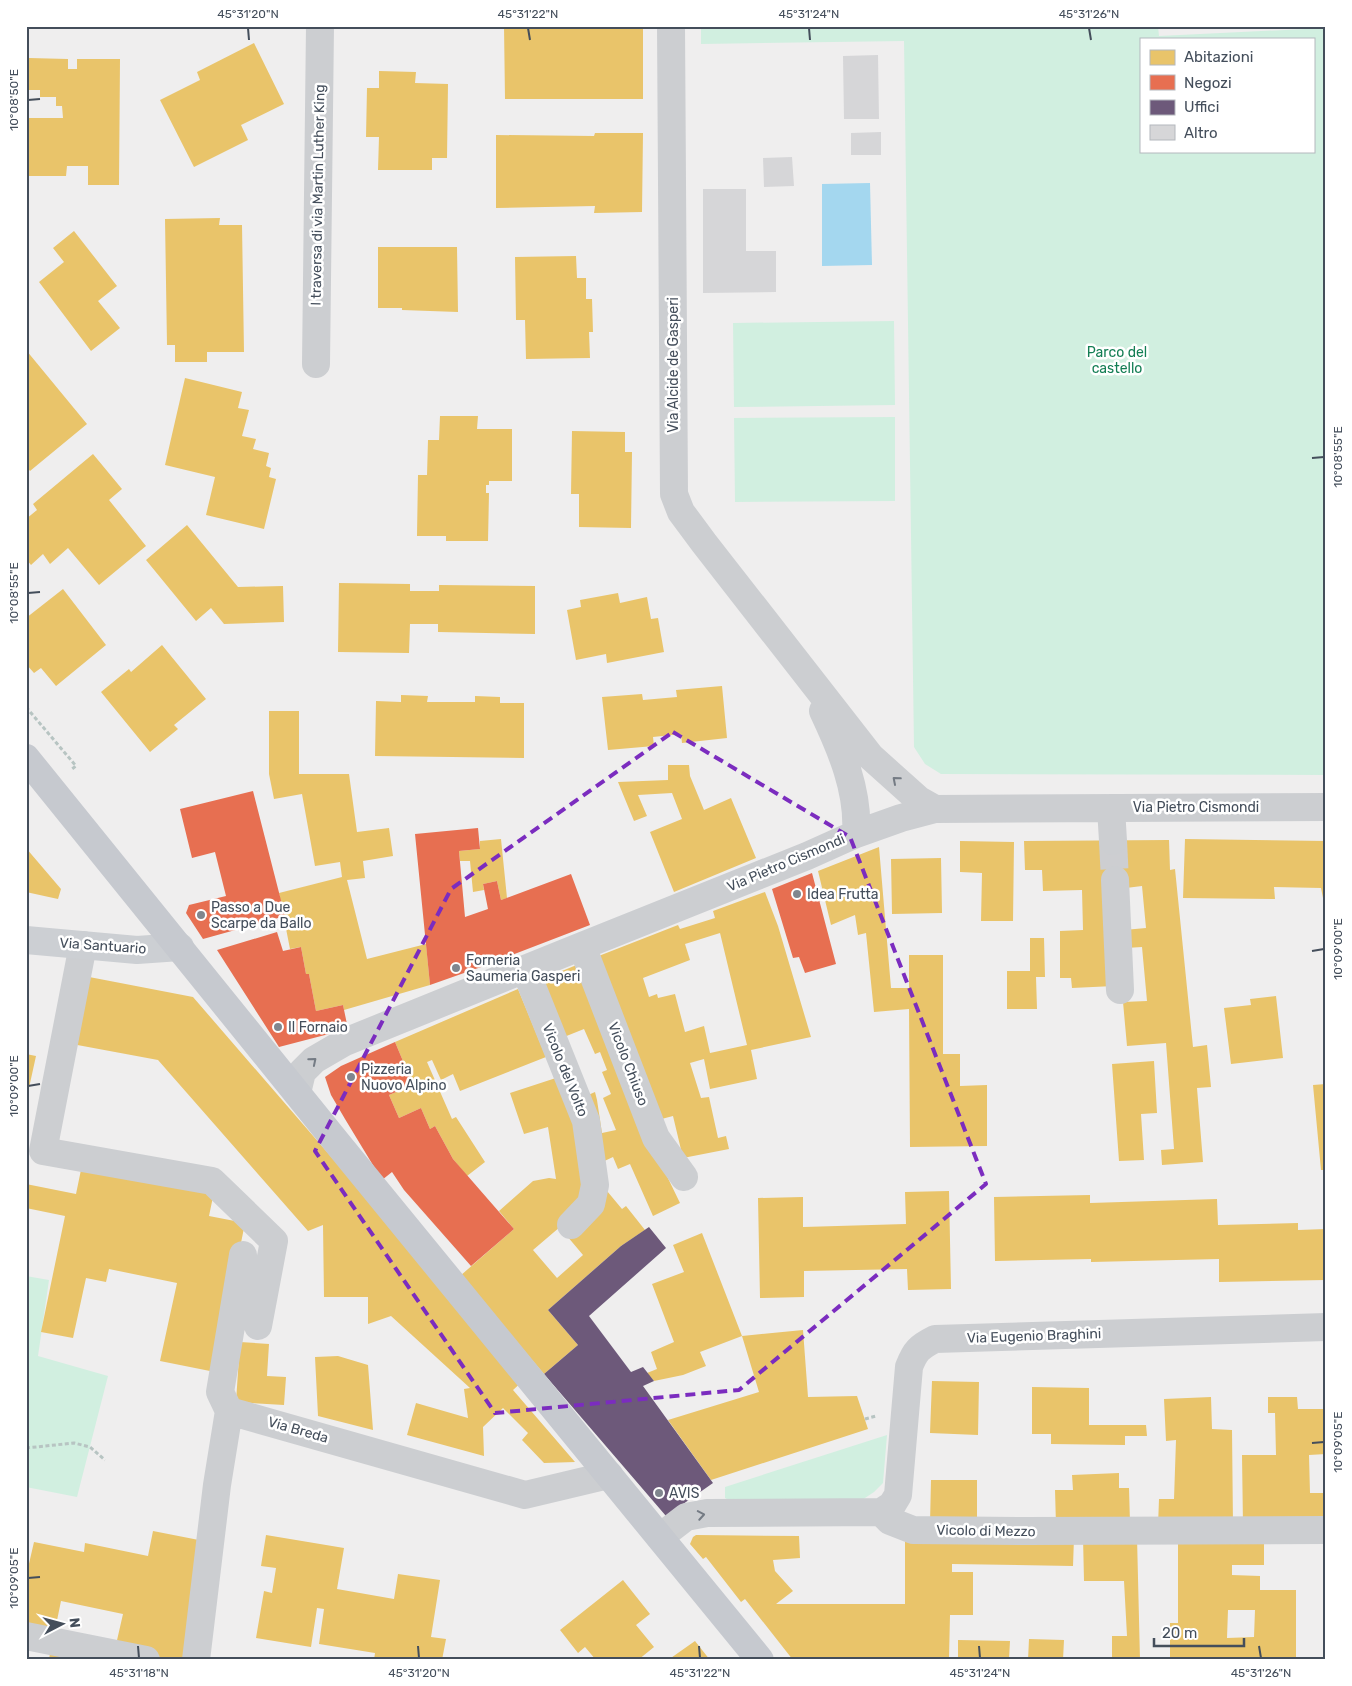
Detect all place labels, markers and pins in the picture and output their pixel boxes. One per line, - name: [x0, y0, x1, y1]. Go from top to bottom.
- place label: Idea Frutta: [807, 886, 879, 903]
- marker: Idea Frutta: [791, 888, 803, 900]
- place label: Passo a Due Scarpe da Ballo: [211, 899, 312, 932]
- marker: Passo a Due Scarpe da Ballo: [195, 909, 207, 921]
- place label: Forneria Saumeria Gasperi: [466, 952, 580, 985]
- marker: Forneria Saumeria Gasperi: [450, 962, 462, 974]
- place label: Il Fornaio: [288, 1019, 348, 1036]
- marker: Il Fornaio: [272, 1021, 284, 1033]
- place label: Pizzeria Nuovo Alpino: [361, 1061, 447, 1094]
- marker: Pizzeria Nuovo Alpino: [345, 1071, 357, 1083]
- place label: AVIS: [669, 1485, 700, 1502]
- marker: AVIS: [653, 1487, 665, 1499]

